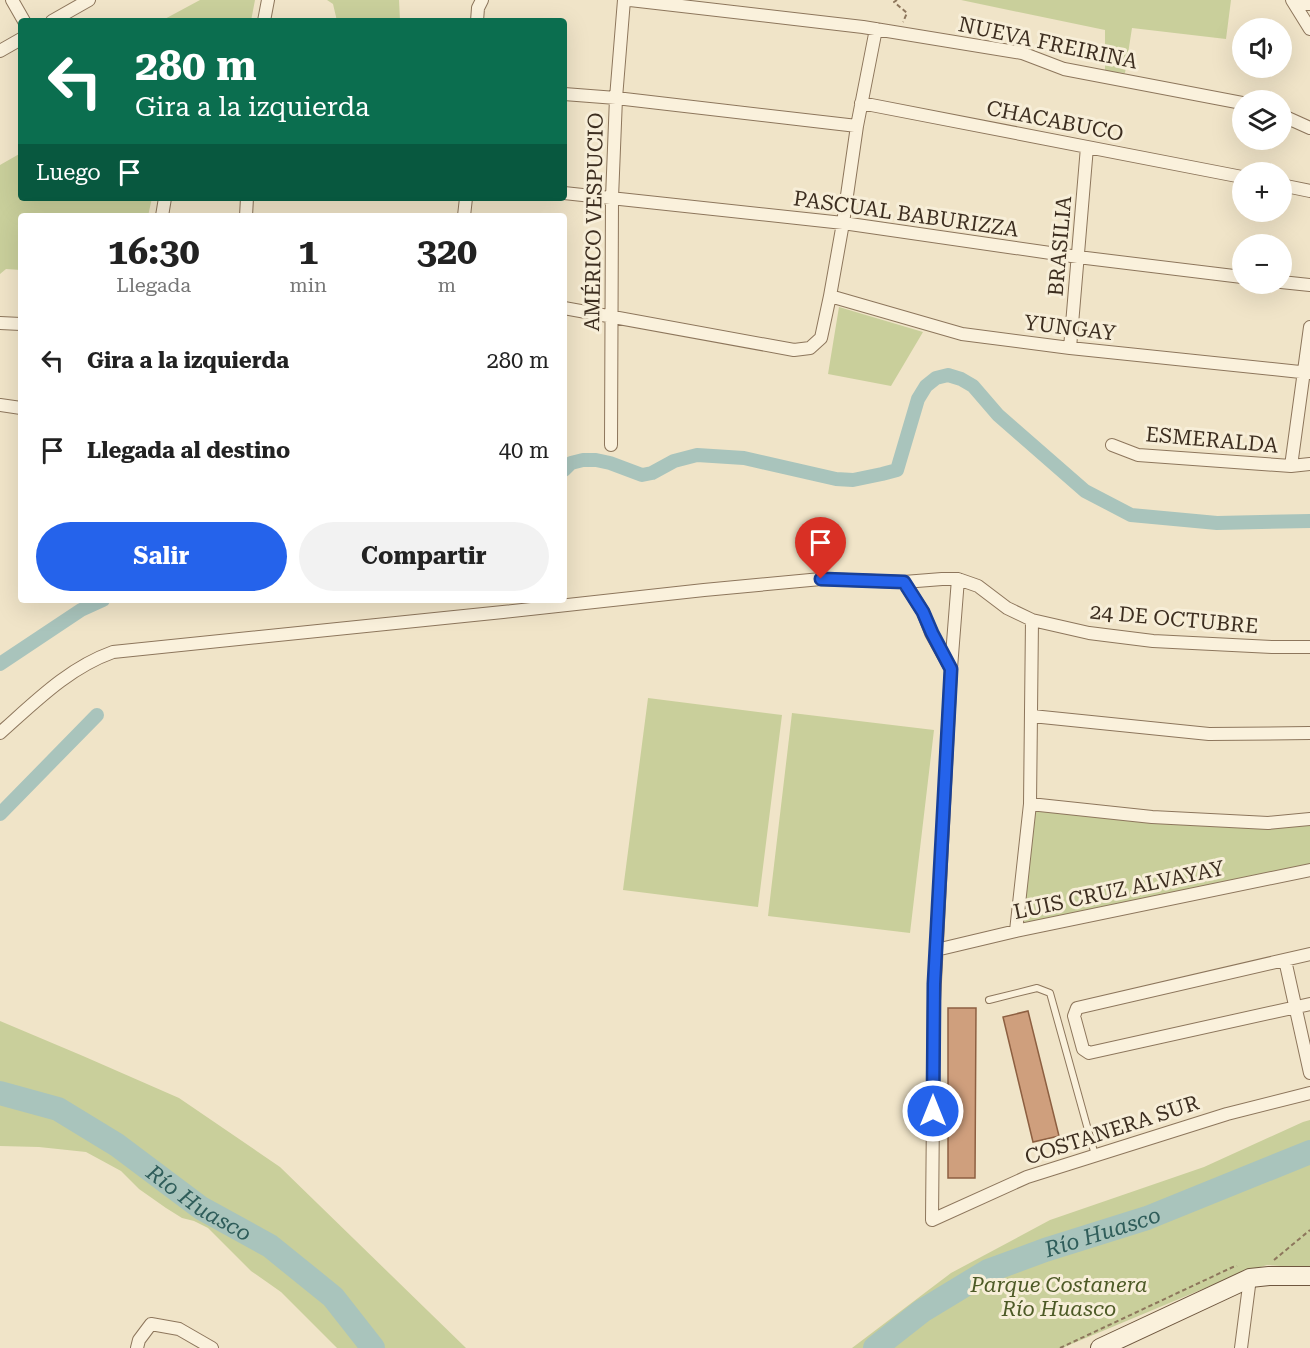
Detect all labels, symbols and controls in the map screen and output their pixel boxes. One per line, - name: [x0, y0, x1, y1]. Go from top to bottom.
- street label: NUEVA FREIRINA: [956, 12, 1140, 74]
- map controls: [1232, 18, 1292, 294]
- button: sound: [1232, 18, 1292, 78]
- text: 280 m: [135, 41, 257, 90]
- icon: left: [36, 42, 114, 120]
- button: layers: [1232, 90, 1292, 150]
- text: Gira a la izquierda: [135, 91, 370, 123]
- street label: CHACABUCO: [985, 96, 1125, 146]
- street label: AMÉRICO VESPUCIO: [579, 112, 608, 332]
- icon: arrive: [113, 156, 146, 189]
- text: Luego: [36, 160, 101, 185]
- button: +: [1232, 162, 1292, 222]
- street label: PASCUAL BABURIZZA: [792, 186, 1020, 242]
- street label: BRASILIA: [1044, 195, 1076, 297]
- text: 16:30: [108, 231, 200, 273]
- text: 1: [298, 231, 318, 273]
- text: 320: [417, 231, 477, 273]
- button: −: [1232, 234, 1292, 294]
- text: Llegada: [116, 273, 191, 297]
- text: min: [289, 273, 327, 297]
- text: m: [438, 273, 456, 297]
- street label: YUNGAY: [1023, 310, 1118, 346]
- icon: left: [36, 344, 69, 377]
- text: Gira a la izquierda: [87, 348, 289, 373]
- text: 280 m: [486, 348, 549, 373]
- street label: ESMERALDA: [1145, 422, 1280, 458]
- icon: arrive: [36, 434, 69, 467]
- text: Llegada al destino: [87, 438, 290, 463]
- text: 40 m: [499, 438, 549, 463]
- pin: [795, 517, 846, 579]
- button: Salir: [36, 522, 287, 591]
- button: Compartir: [299, 522, 549, 591]
- icon: arrive: [804, 526, 837, 559]
- street label: 24 DE OCTUBRE: [1089, 600, 1259, 638]
- street label: LUIS CRUZ ALVAYAY: [1011, 856, 1227, 924]
- position arrow: [901, 1079, 965, 1143]
- street label: COSTANERA SUR: [1022, 1090, 1203, 1169]
- water label: Río Huasco: [141, 1159, 256, 1246]
- water label: Río Huasco: [1041, 1202, 1164, 1263]
- park label: Parque Costanera Río Huasco: [970, 1273, 1147, 1321]

